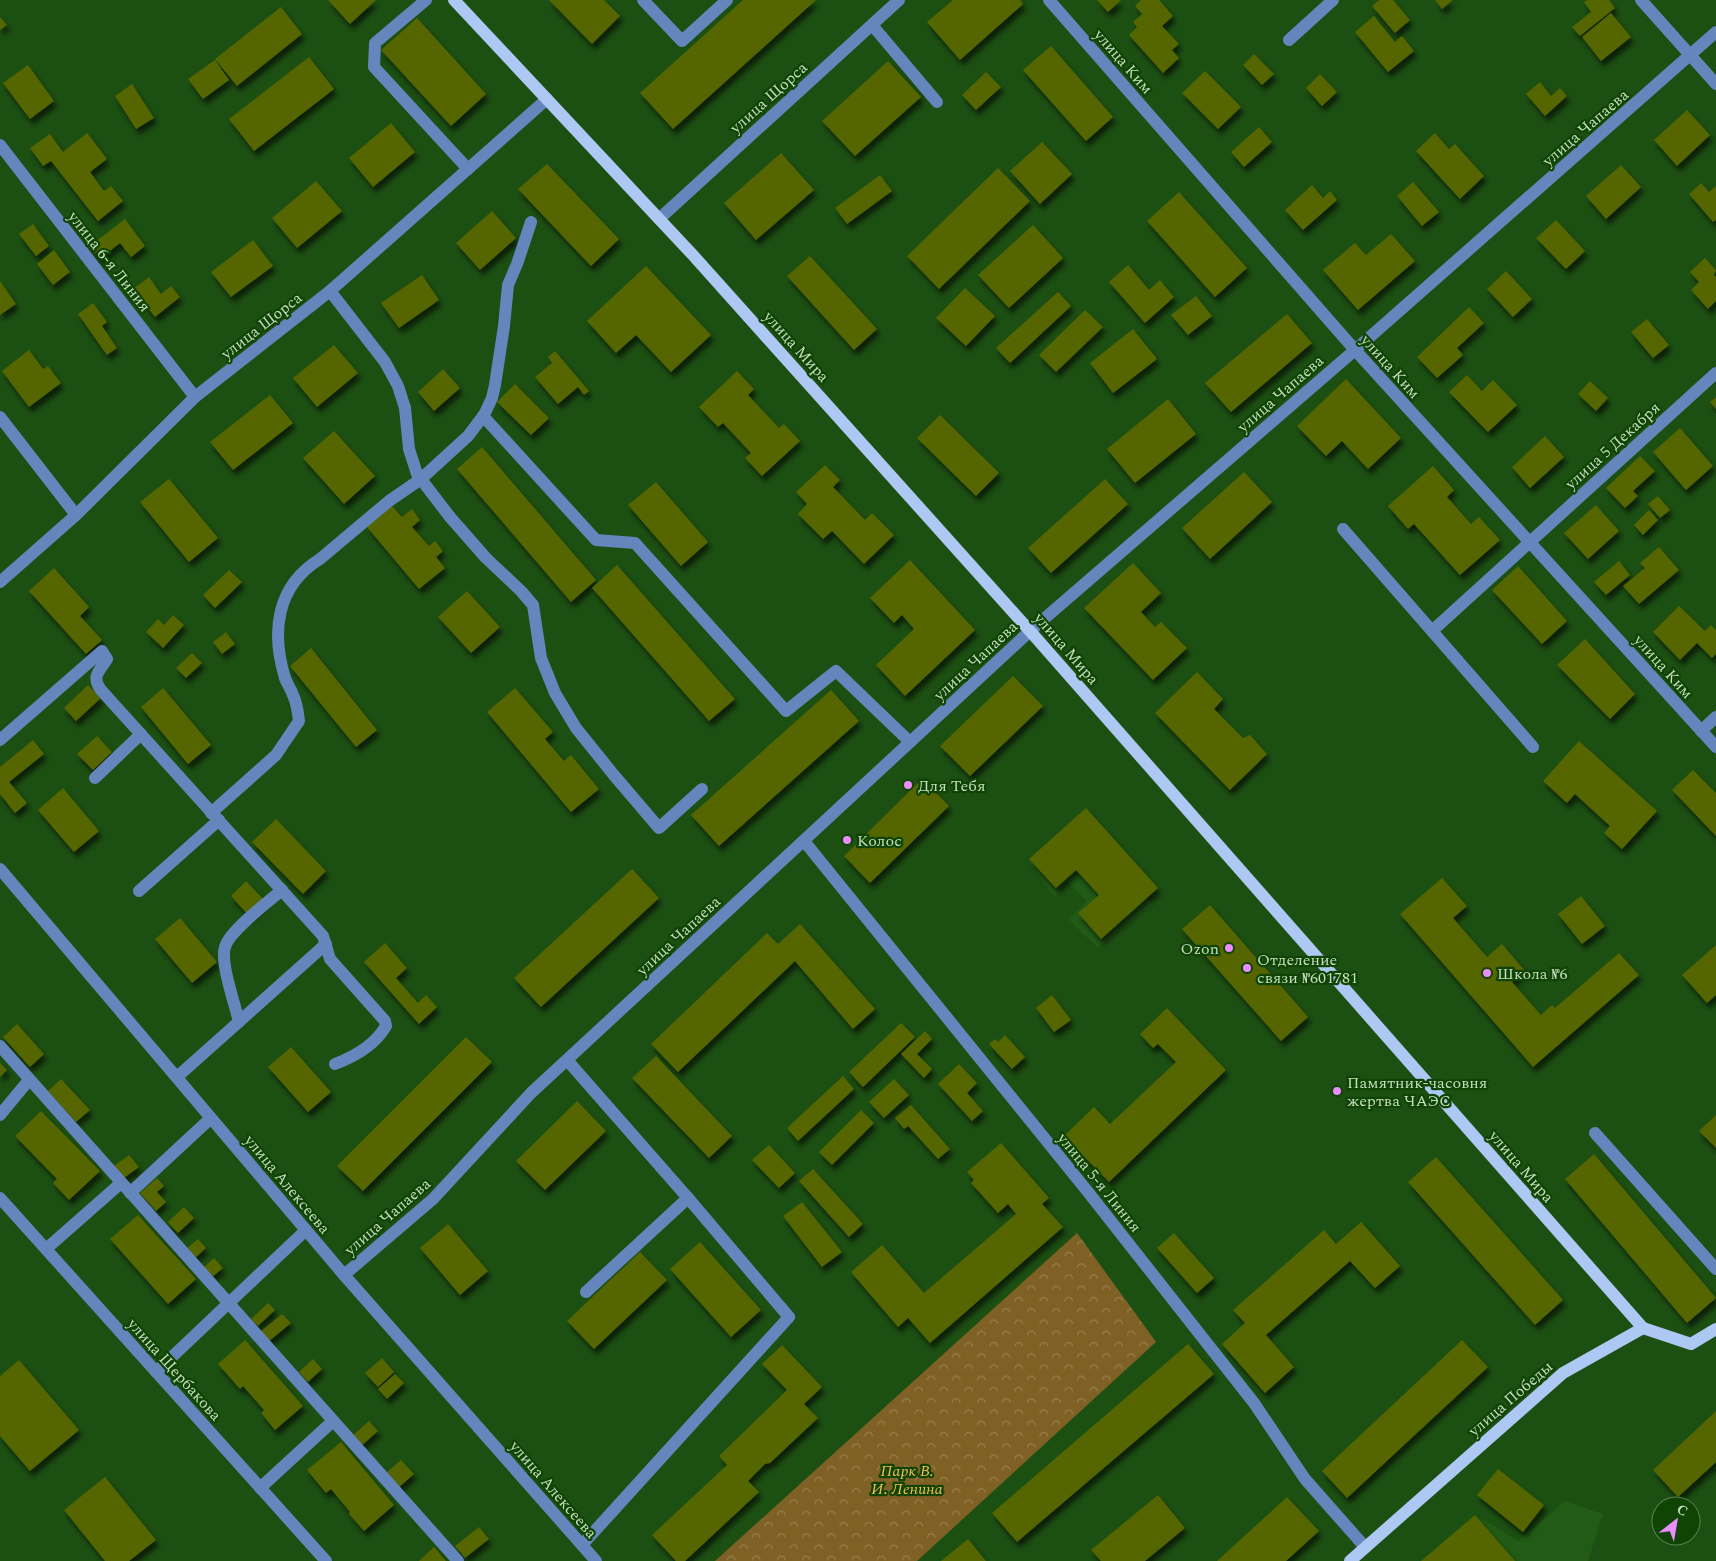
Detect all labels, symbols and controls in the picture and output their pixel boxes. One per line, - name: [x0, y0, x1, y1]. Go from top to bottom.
- street label: улица Ким: [1087, 23, 1158, 100]
- street label: улица Щорса: [724, 56, 813, 140]
- street label: улица Чапаева: [1536, 83, 1634, 173]
- street label: улица 6-я Линия: [61, 205, 156, 317]
- street label: улица Щорса: [215, 286, 308, 366]
- street label: улица Мира: [757, 305, 835, 388]
- street label: улица Ким: [1354, 328, 1426, 404]
- street label: улица Чапаева: [1231, 349, 1329, 439]
- street label: улица 5 Декабря: [1559, 396, 1666, 496]
- street label: улица Мира: [1027, 606, 1105, 690]
- street label: улица Чапаева: [927, 615, 1023, 707]
- street label: улица Ким: [1627, 628, 1699, 704]
- place label: Для Тебя: [918, 774, 986, 798]
- marker: Для Тебя: [902, 779, 914, 791]
- place label: Колос: [857, 829, 902, 853]
- marker: Колос: [841, 834, 853, 846]
- street label: улица Чапаева: [630, 890, 726, 982]
- place label: Ozon: [1181, 937, 1219, 961]
- marker: Ozon: [1223, 942, 1235, 954]
- place label: Отделение связи №601781: [1257, 948, 1358, 990]
- marker: Отделение связи №601781: [1241, 962, 1253, 974]
- place label: Школа №6: [1497, 962, 1568, 986]
- marker: Школа №6: [1481, 967, 1493, 979]
- place label: Памятник-часовня жертва ЧАЭС: [1347, 1071, 1487, 1113]
- marker: Памятник-часовня жертва ЧАЭС: [1331, 1085, 1343, 1097]
- street label: улица Мира: [1482, 1124, 1560, 1208]
- street label: улица 5-я Линия: [1051, 1127, 1147, 1238]
- street label: улица Алексеева: [238, 1129, 336, 1240]
- street label: улица Чапаева: [338, 1172, 436, 1262]
- street label: улица Щербакова: [121, 1312, 227, 1427]
- street label: улица Победы: [1462, 1355, 1558, 1443]
- street label: улица Алексеева: [503, 1434, 603, 1544]
- park label: Парк В. И. Ленина: [871, 1459, 943, 1501]
- north arrow: [1651, 1496, 1701, 1546]
- text: С: [1673, 1499, 1692, 1522]

